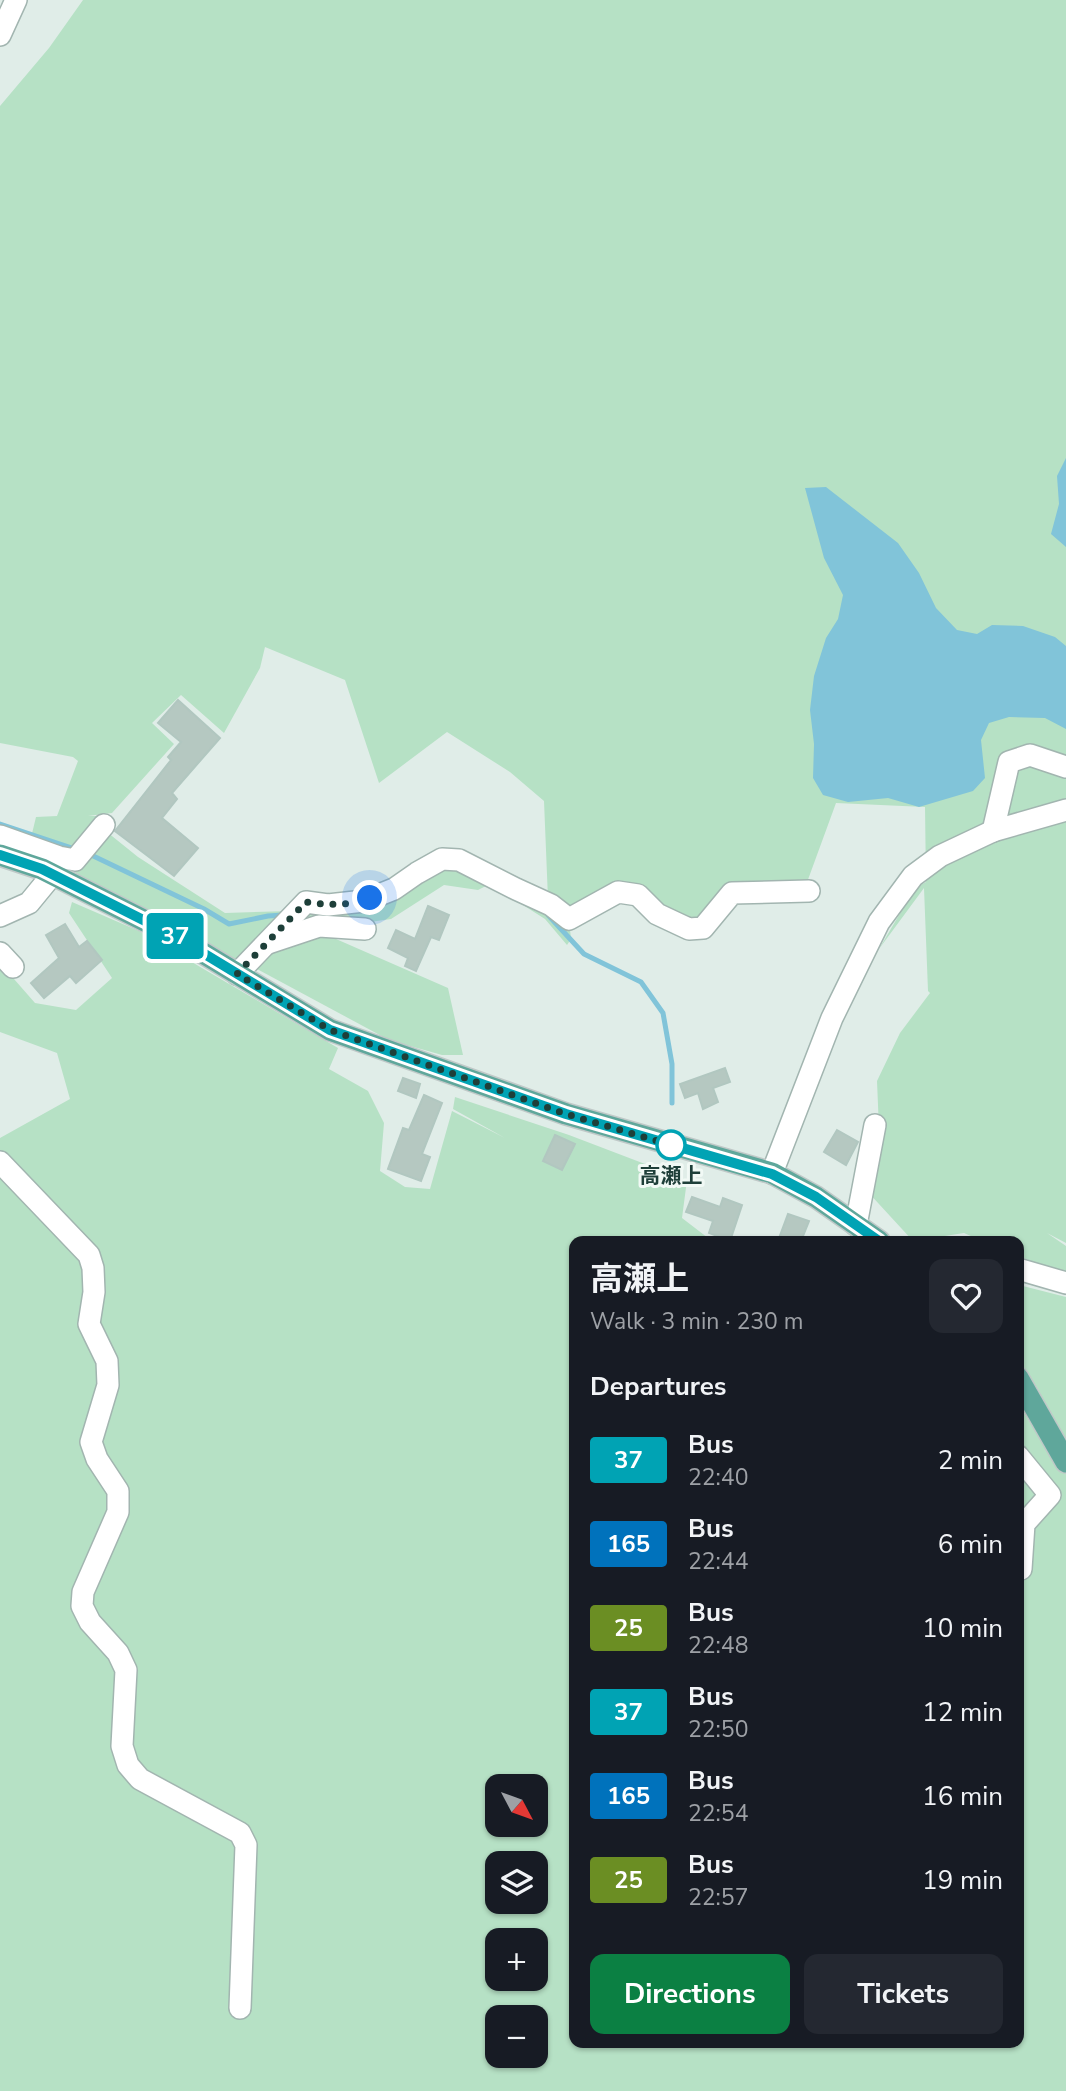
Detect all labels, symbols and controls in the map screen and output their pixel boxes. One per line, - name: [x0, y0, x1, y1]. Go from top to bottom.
- your location: [352, 880, 387, 915]
- line badge: 37: [144, 913, 206, 959]
- text: 37: [161, 920, 189, 952]
- marker: 高瀬上: [656, 1130, 686, 1160]
- place label: 高瀬上: [640, 1162, 703, 1190]
- text: 高瀬上: [590, 1257, 689, 1302]
- button: heart: [929, 1259, 1003, 1333]
- text: Walk · 3 min · 230 m: [590, 1306, 803, 1337]
- text: Departures: [590, 1369, 726, 1404]
- text: Bus: [688, 1427, 734, 1462]
- text: 2 min: [938, 1443, 1003, 1478]
- text: 37: [614, 1444, 643, 1476]
- text: 22:40: [688, 1462, 748, 1493]
- text: Bus: [688, 1511, 734, 1546]
- text: 6 min: [938, 1527, 1003, 1562]
- text: 165: [607, 1528, 650, 1560]
- text: 22:44: [688, 1546, 748, 1577]
- text: Bus: [688, 1595, 734, 1630]
- text: 10 min: [922, 1611, 1003, 1646]
- text: 25: [614, 1612, 643, 1644]
- text: 22:48: [688, 1630, 748, 1661]
- text: Bus: [688, 1679, 734, 1714]
- text: 12 min: [922, 1695, 1003, 1730]
- text: 37: [614, 1696, 643, 1728]
- text: 22:50: [688, 1714, 748, 1745]
- text: Bus: [688, 1763, 734, 1798]
- north arrow: [485, 1774, 548, 1838]
- map controls: [485, 1774, 548, 2068]
- text: 16 min: [922, 1779, 1003, 1814]
- text: 165: [607, 1780, 650, 1812]
- text: 22:54: [688, 1798, 748, 1829]
- text: Bus: [688, 1847, 734, 1882]
- button: layers: [485, 1851, 548, 1914]
- text: 19 min: [922, 1863, 1003, 1898]
- text: 25: [614, 1864, 643, 1896]
- text: 22:57: [688, 1882, 748, 1913]
- button: +: [485, 1928, 548, 1991]
- button: Directions: [590, 1954, 790, 2034]
- button: Tickets: [804, 1954, 1003, 2034]
- button: −: [485, 2005, 548, 2068]

